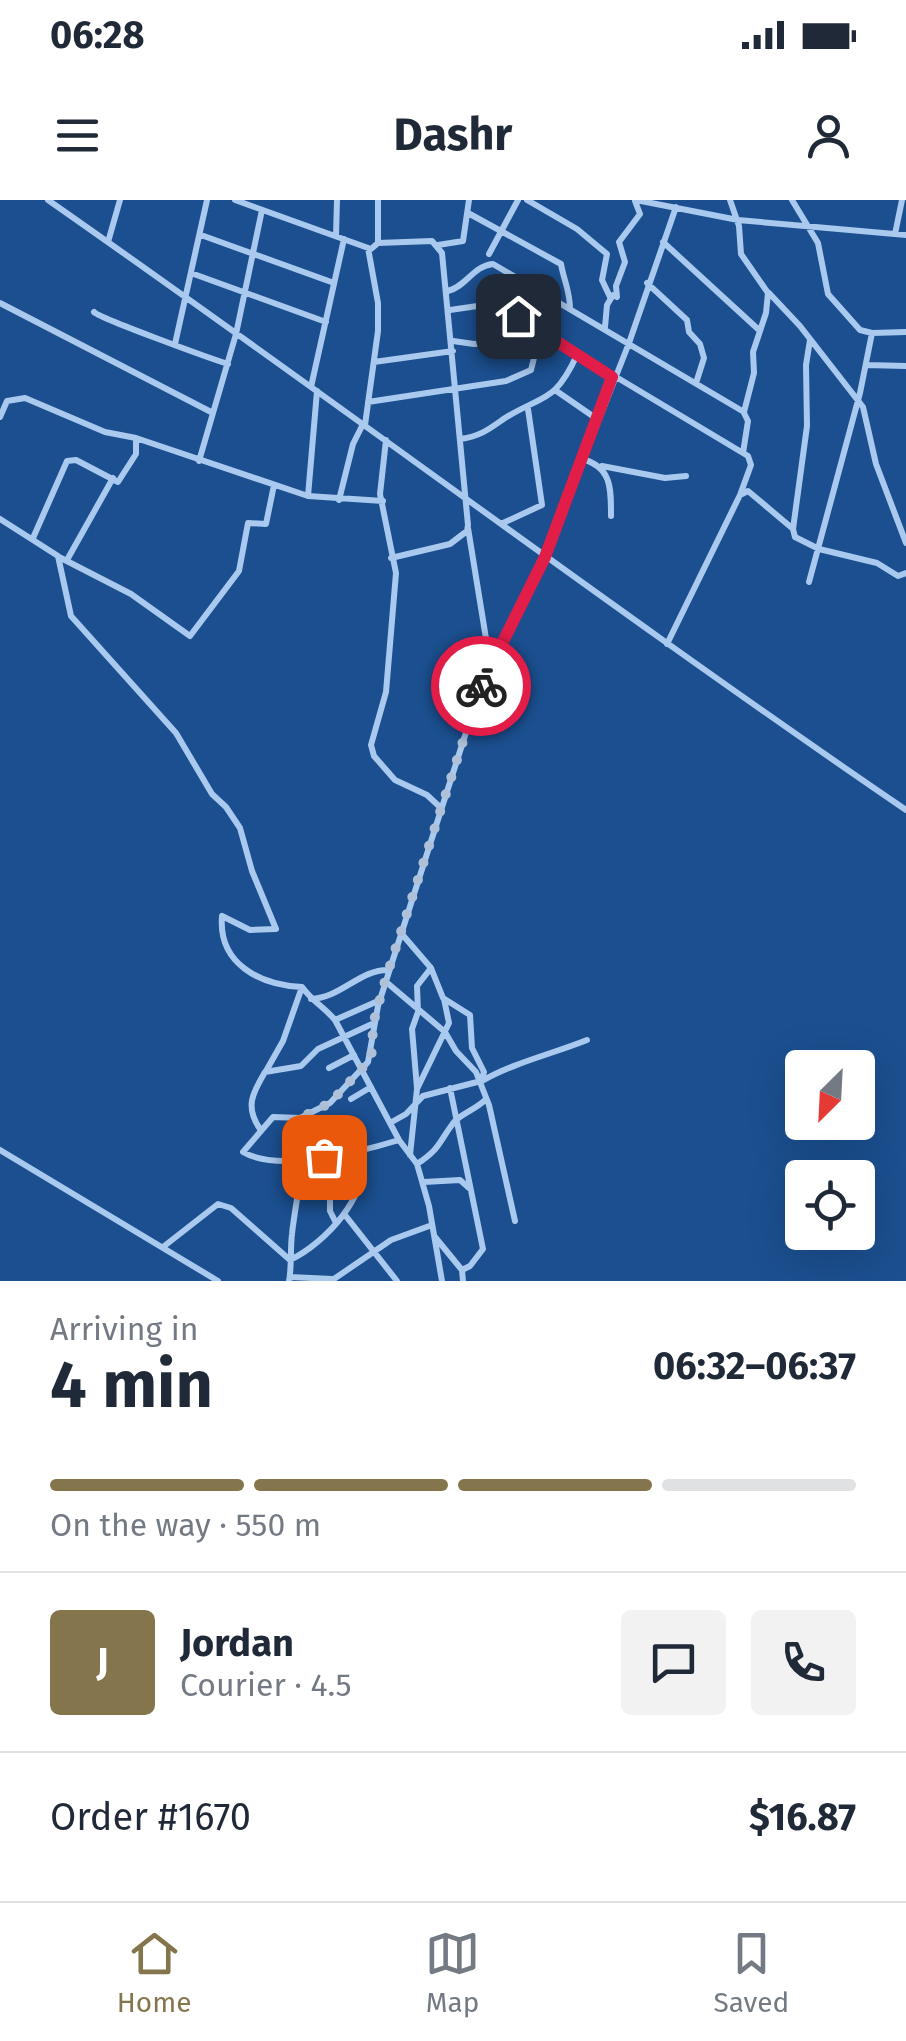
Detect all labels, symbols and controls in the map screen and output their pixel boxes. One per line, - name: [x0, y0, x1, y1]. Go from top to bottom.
- text: 06:28: [50, 12, 145, 58]
- icon: menu: [50, 108, 105, 163]
- text: Dashr: [394, 108, 512, 162]
- icon: person: [801, 108, 856, 163]
- pin: [476, 274, 561, 359]
- icon: home: [491, 289, 546, 344]
- courier: [431, 636, 531, 736]
- icon: bike: [454, 659, 509, 714]
- north arrow: [785, 1050, 875, 1140]
- map controls: [785, 1050, 875, 1250]
- pin: [282, 1115, 367, 1200]
- icon: bag: [297, 1130, 352, 1185]
- button: locate: [785, 1160, 875, 1250]
- text: Arriving in: [50, 1310, 198, 1348]
- text: 06:32–06:37: [653, 1343, 856, 1389]
- text: 4 min: [50, 1346, 213, 1424]
- text: On the way · 550 m: [50, 1506, 321, 1544]
- button: chat: [621, 1610, 726, 1715]
- button: phone: [751, 1610, 856, 1715]
- text: Jordan: [180, 1620, 294, 1666]
- text: J: [96, 1639, 109, 1685]
- text: Courier · 4.5: [180, 1666, 351, 1704]
- text: Order #1670: [50, 1794, 251, 1840]
- text: $16.87: [749, 1794, 856, 1840]
- tab: Home: [117, 1926, 191, 2019]
- tab: Map: [425, 1926, 480, 2019]
- tab: Saved: [713, 1926, 789, 2019]

